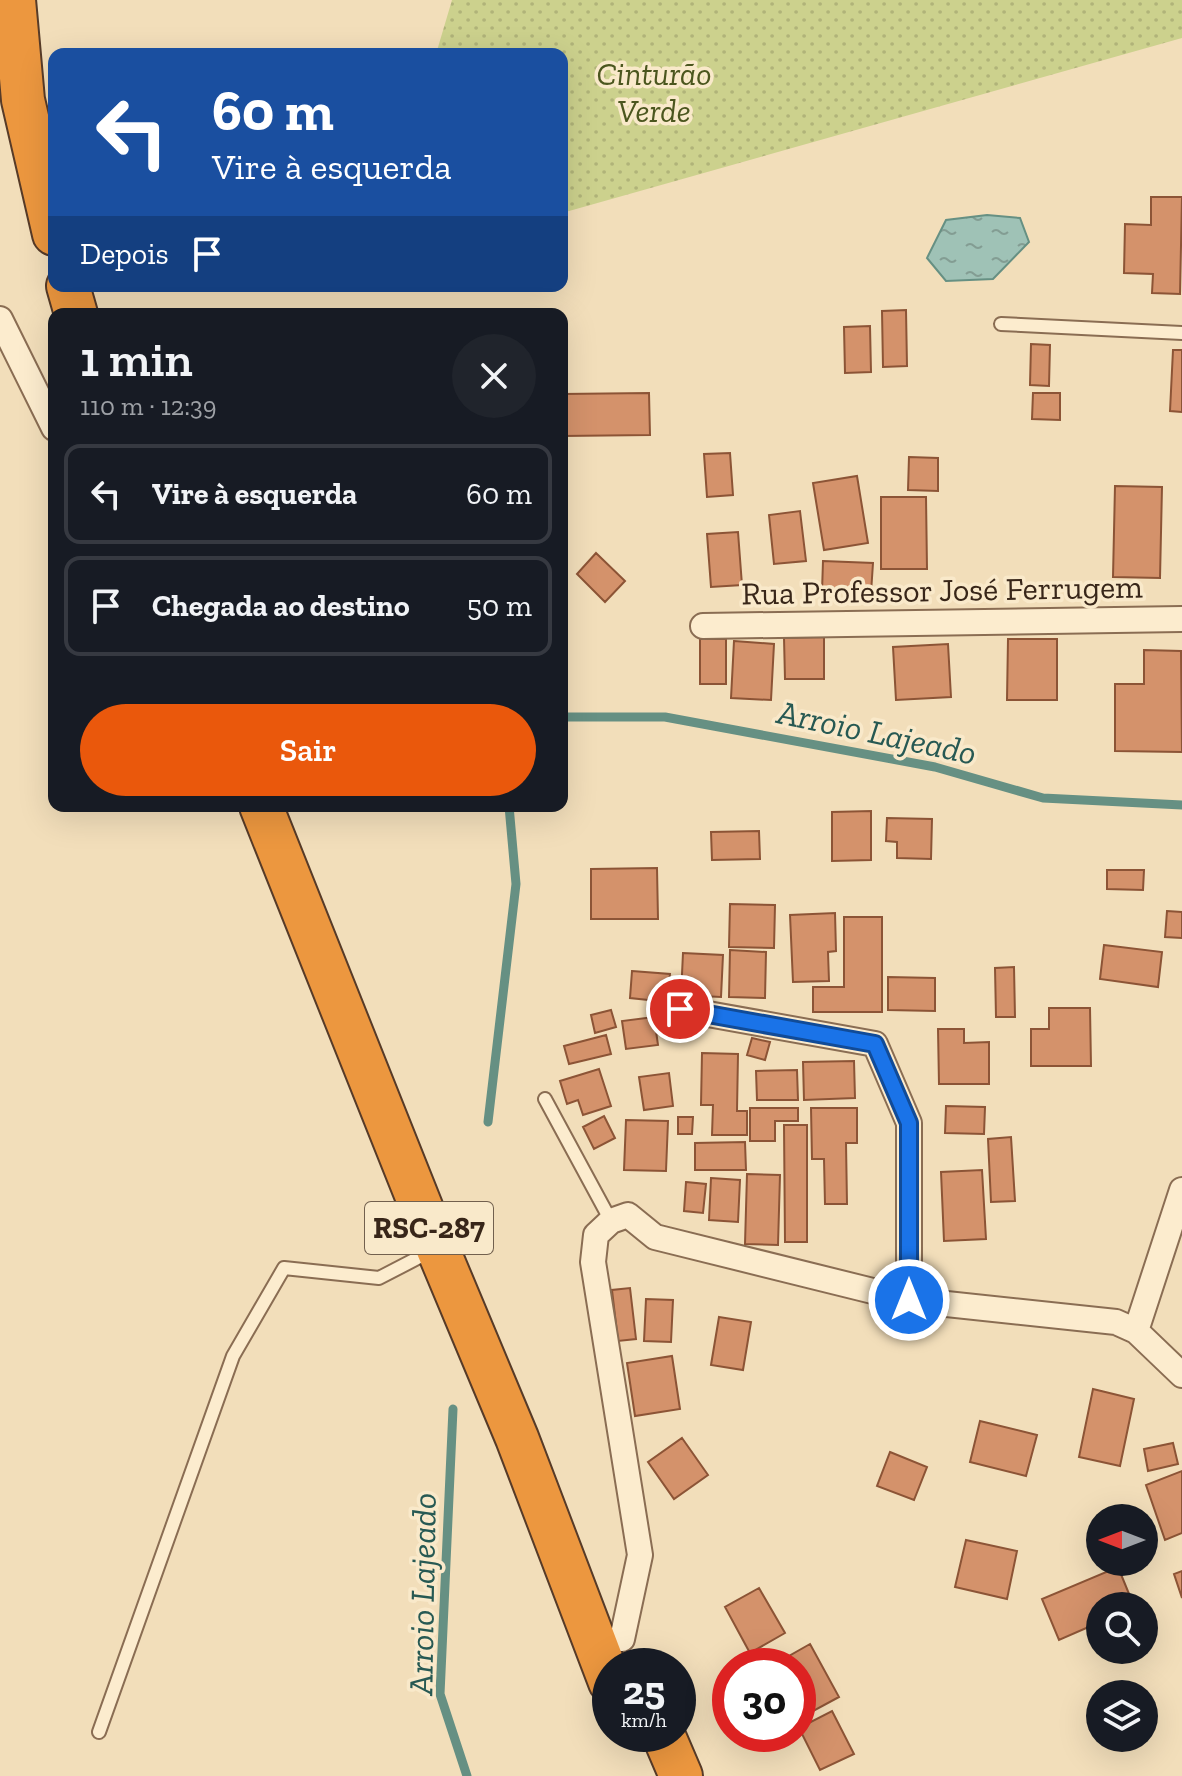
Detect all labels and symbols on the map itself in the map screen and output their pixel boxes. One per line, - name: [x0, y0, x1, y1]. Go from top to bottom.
- park label: Cinturão Verde: [596, 55, 712, 130]
- street label: Rua Professor José Ferrugem: [741, 567, 1143, 613]
- water label: Arroio Lajeado: [773, 691, 980, 774]
- pin: [646, 975, 714, 1043]
- road number: RSC-287: [365, 1202, 493, 1254]
- position arrow: [867, 1258, 951, 1342]
- water label: Arroio Lajeado: [400, 1492, 445, 1697]
- north arrow: [1086, 1504, 1158, 1576]
- speed limit sign: 30: [712, 1648, 816, 1752]

